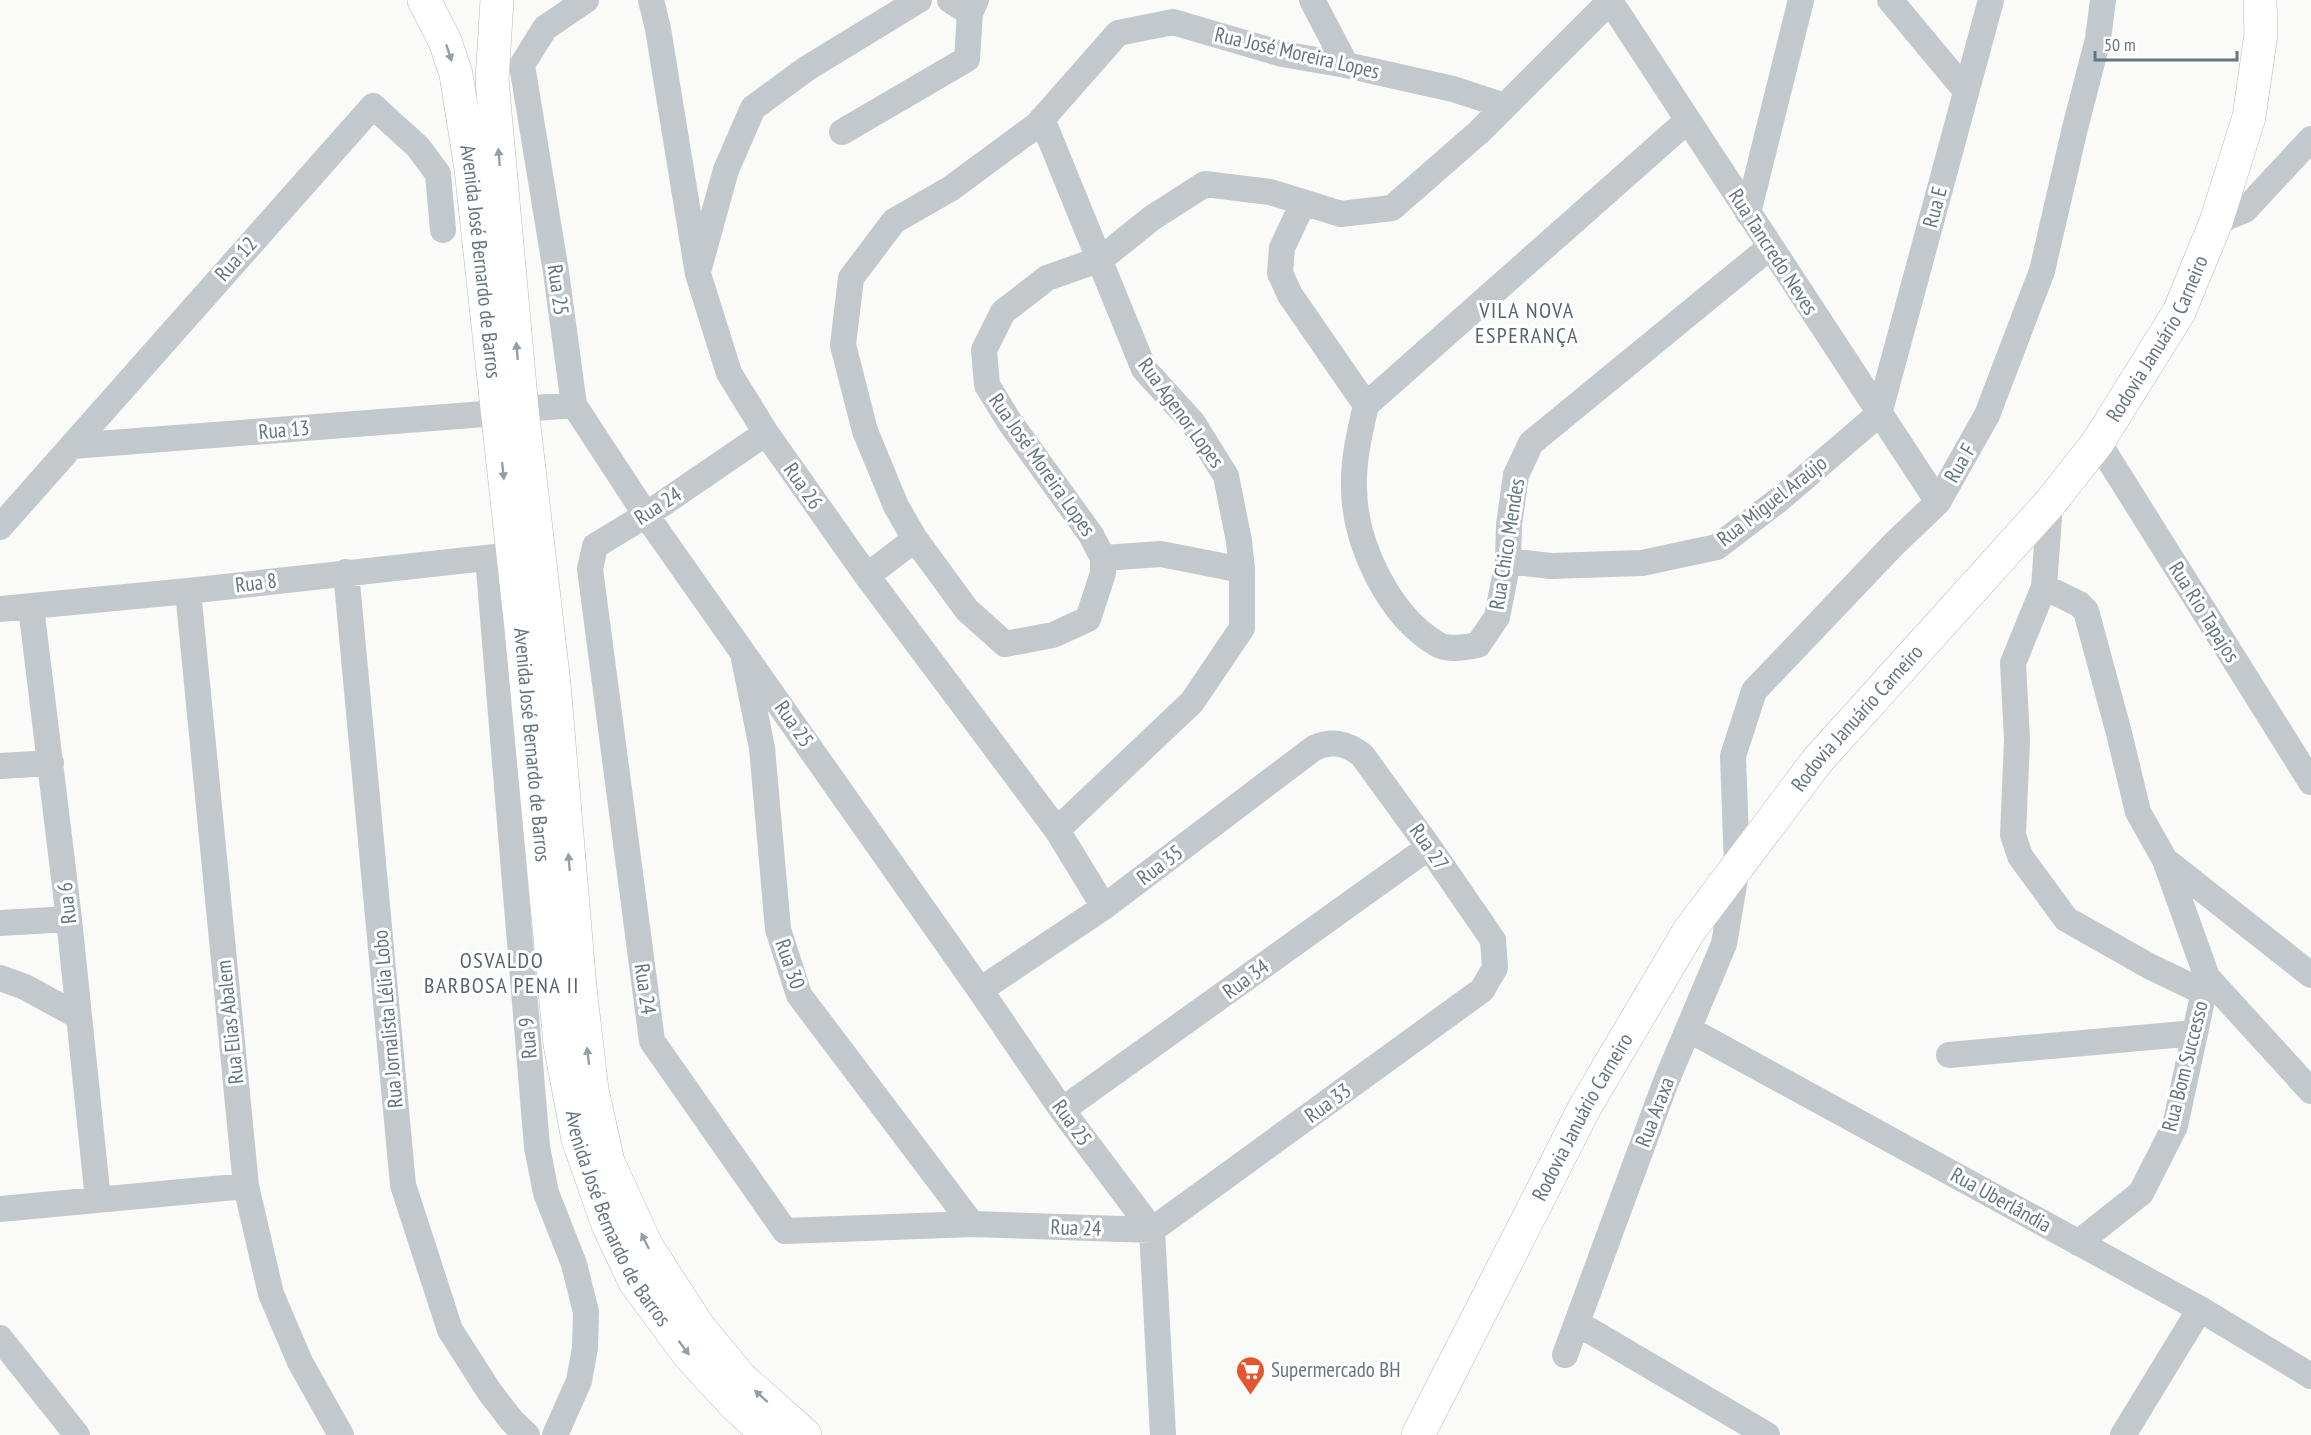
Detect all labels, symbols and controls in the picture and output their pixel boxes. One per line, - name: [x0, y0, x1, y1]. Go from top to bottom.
- street label: Rua José Moreira Lopes: [1212, 20, 1382, 85]
- scale bar: [2095, 24, 2238, 62]
- text: 50 m: [2104, 33, 2136, 56]
- one-way arrow: [445, 44, 454, 62]
- street label: Avenida José Bernardo de Barros: [454, 143, 508, 380]
- one-way arrow: [494, 147, 504, 166]
- street label: Rua Tancredo Neves: [1723, 184, 1824, 320]
- street label: Rua E: [1916, 184, 1953, 230]
- street label: Rua 12: [209, 231, 263, 287]
- street label: Rodovia Januário Carneiro: [2100, 251, 2214, 427]
- street label: Rua 25: [542, 263, 575, 317]
- district label: VILA NOVA ESPERANÇA: [1475, 296, 1579, 349]
- one-way arrow: [512, 341, 522, 360]
- street label: Rua Agenor Lopes: [1133, 353, 1230, 473]
- street label: Rua José Moreira Lopes: [983, 388, 1102, 541]
- street label: Rua 13: [257, 414, 311, 445]
- street label: Rua F: [1938, 438, 1981, 487]
- street label: Rua Miguel Araújo: [1711, 449, 1832, 552]
- street label: Rua 26: [778, 457, 829, 514]
- one-way arrow: [498, 461, 508, 480]
- street label: Rua Chico Mendes: [1483, 476, 1530, 611]
- street label: Rua 24: [629, 480, 687, 531]
- street label: Rua Rio Tapajos: [2163, 556, 2246, 667]
- street label: Rua 8: [234, 567, 278, 598]
- street label: Avenida José Bernardo de Barros: [508, 626, 557, 863]
- street label: Rodovia Januário Carneiro: [1785, 639, 1929, 797]
- street label: Rua 25: [769, 695, 820, 752]
- street label: Rua 27: [1404, 818, 1455, 875]
- street label: Rua 35: [1131, 838, 1188, 891]
- one-way arrow: [564, 853, 574, 872]
- street label: Rua 6: [51, 881, 82, 925]
- street label: Rua Jornalista Lélia Lobo: [366, 929, 409, 1109]
- street label: Rua 30: [769, 935, 812, 992]
- district label: OSVALDO BARBOSA PENA II: [424, 946, 580, 999]
- street label: Rua 34: [1217, 952, 1275, 1004]
- street label: Rua Elias Abalem: [210, 959, 249, 1085]
- street label: Rua 24: [629, 962, 662, 1017]
- street label: Rua Bom Successo: [2155, 998, 2214, 1134]
- street label: Rua 9: [512, 1016, 543, 1060]
- street label: Rodovia Januário Carneiro: [1526, 1028, 1639, 1205]
- one-way arrow: [583, 1047, 593, 1066]
- street label: Rua Araxa: [1629, 1073, 1680, 1151]
- street label: Rua 33: [1299, 1077, 1356, 1128]
- street label: Rua 25: [1047, 1094, 1098, 1151]
- street label: Avenida José Bernardo de Barros: [560, 1108, 677, 1332]
- street label: Rua Uberlândia: [1946, 1161, 2056, 1238]
- street label: Rua 24: [1050, 1213, 1102, 1242]
- one-way arrow: [640, 1233, 649, 1250]
- one-way arrow: [677, 1340, 690, 1356]
- supermarket icon: Supermercado BH: [1234, 1354, 1266, 1396]
- place label: Supermercado BH: [1271, 1356, 1400, 1383]
- one-way arrow: [754, 1390, 769, 1403]

